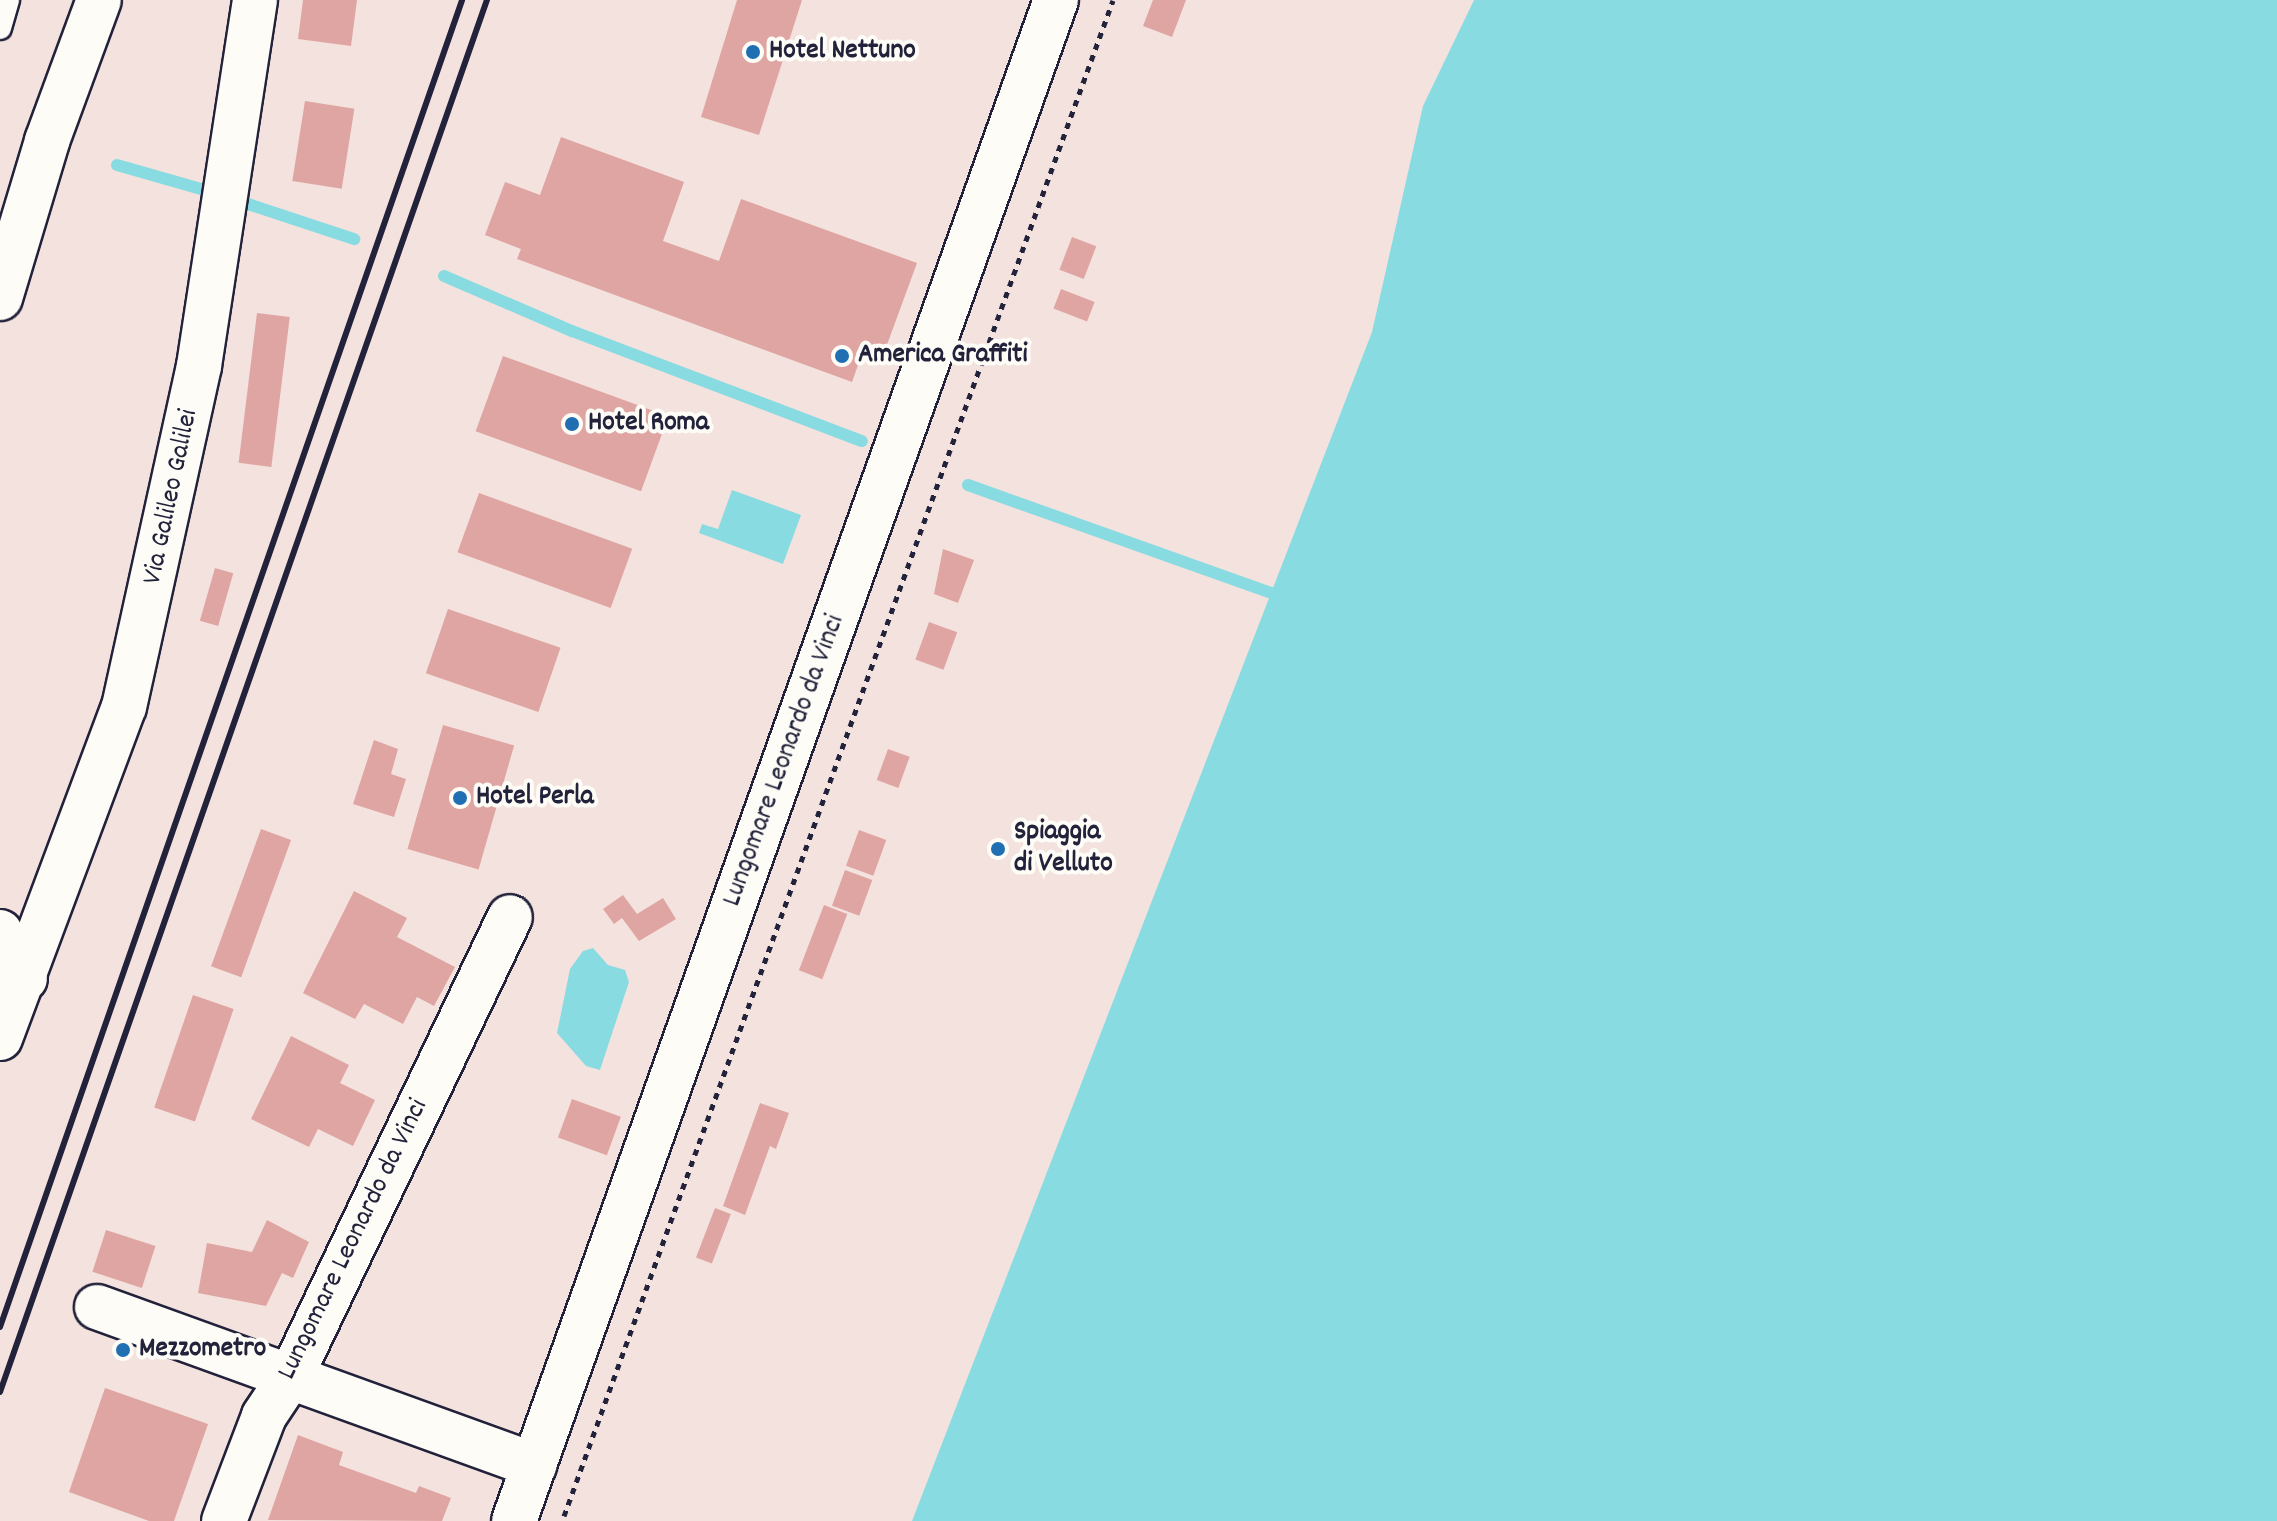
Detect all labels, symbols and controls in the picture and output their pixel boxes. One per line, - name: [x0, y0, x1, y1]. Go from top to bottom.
- place label: Hotel Nettuno: [769, 35, 916, 69]
- marker: Hotel Nettuno: [744, 43, 762, 61]
- place label: America Graffiti: [858, 339, 1028, 373]
- marker: America Graffiti: [833, 347, 851, 365]
- street label: Via Galileo Galilei: [137, 406, 207, 588]
- place label: Hotel Roma: [588, 407, 709, 441]
- marker: Hotel Roma: [563, 415, 581, 433]
- street label: Lungomare Leonardo da Vinci: [717, 611, 853, 911]
- place label: Hotel Perla: [476, 781, 594, 815]
- marker: Hotel Perla: [451, 789, 469, 807]
- place label: Spiaggia di Velluto: [1014, 816, 1113, 882]
- marker: Spiaggia di Velluto: [989, 840, 1007, 858]
- street label: Lungomare Leonardo da Vinci: [271, 1094, 437, 1386]
- place label: Mezzometro: [139, 1333, 266, 1367]
- marker: Mezzometro: [114, 1341, 132, 1359]

